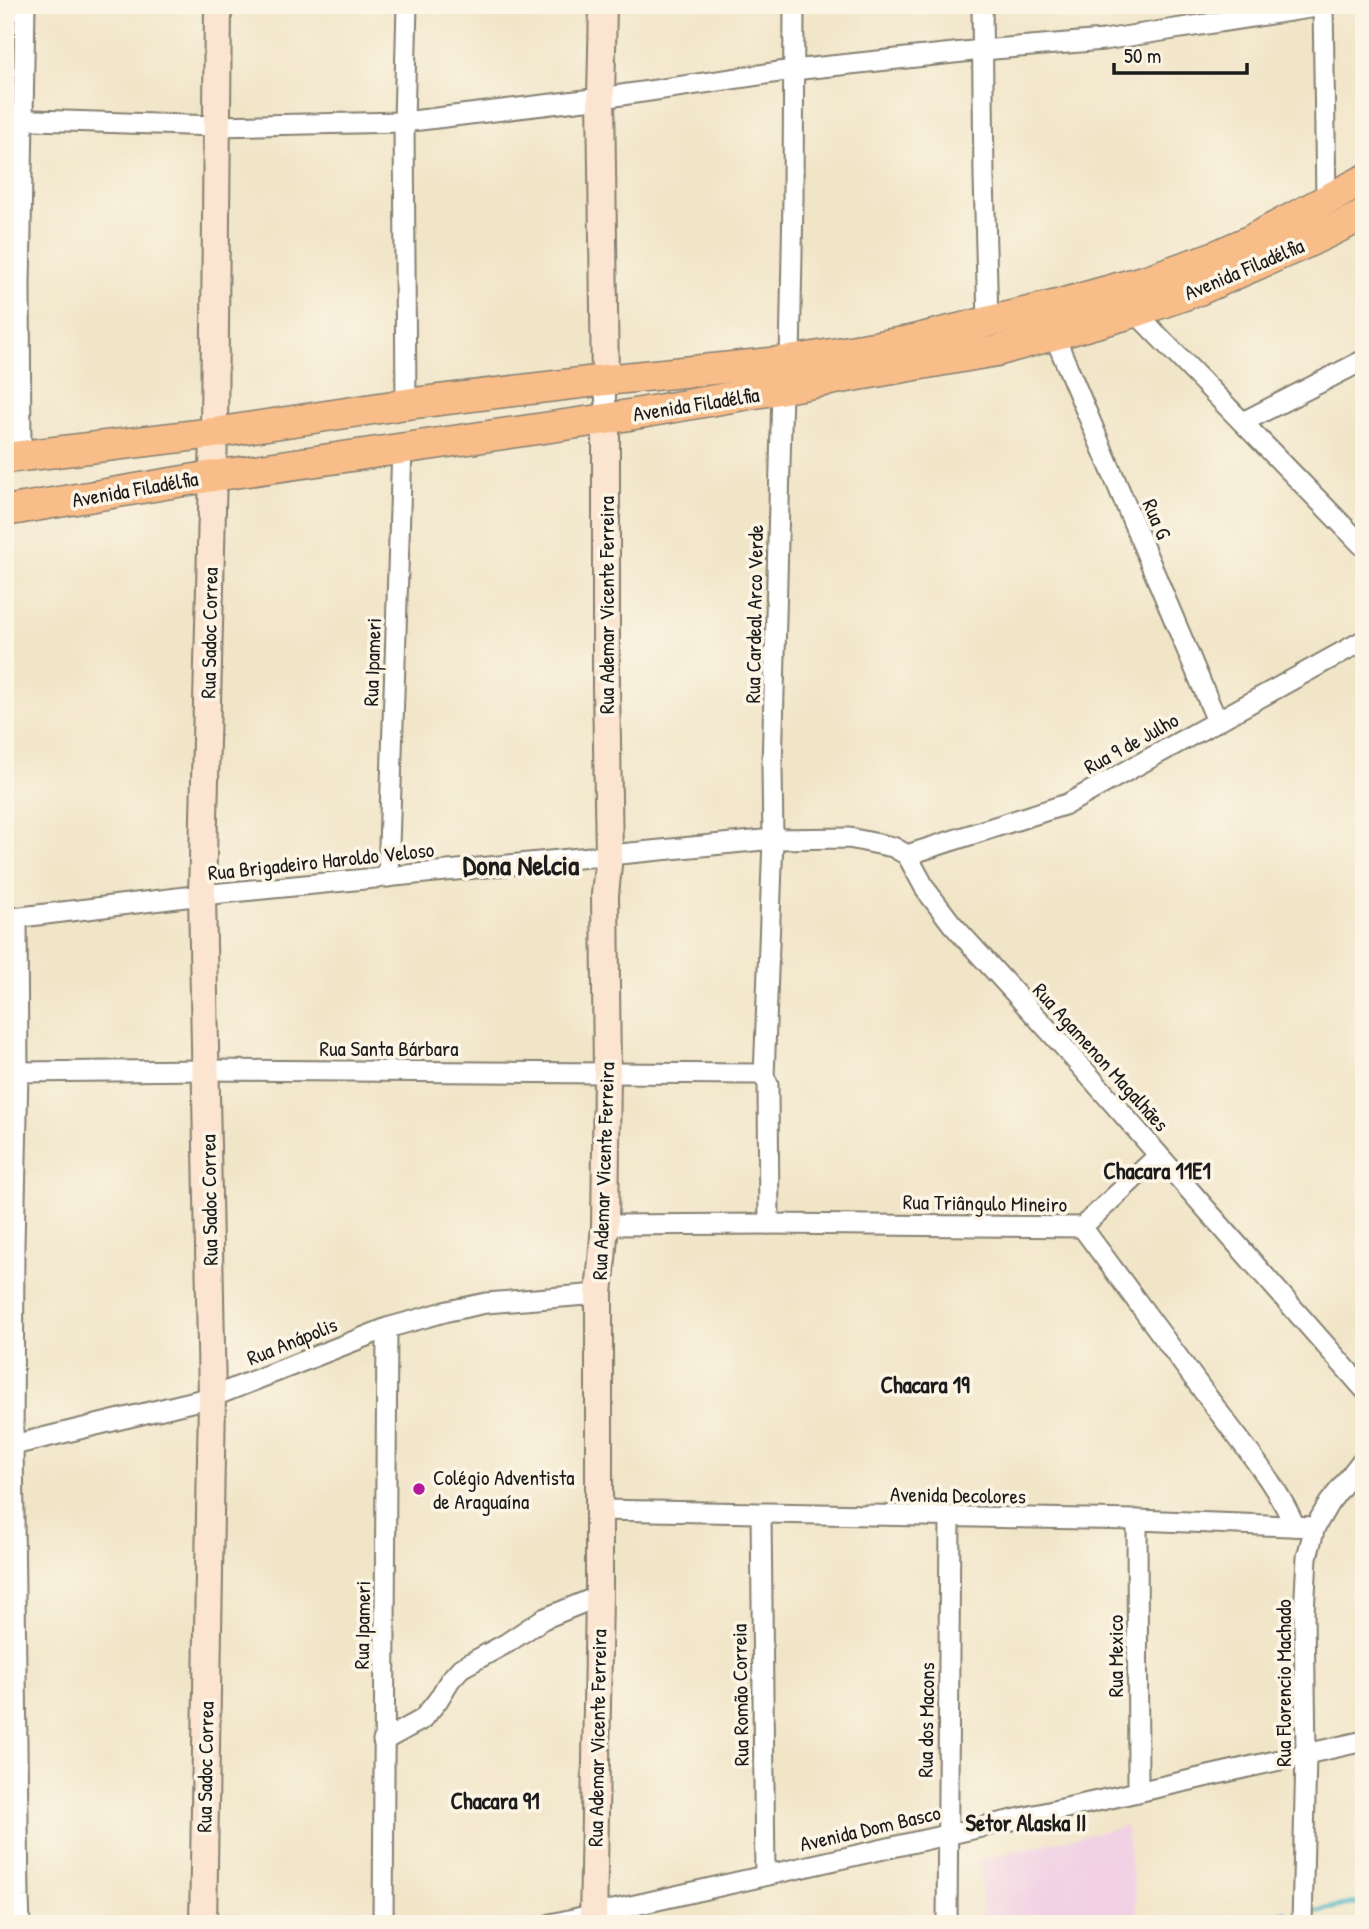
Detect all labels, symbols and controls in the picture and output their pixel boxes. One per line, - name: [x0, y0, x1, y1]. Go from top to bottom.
- scale bar: [1114, 32, 1246, 76]
- text: 50 m: [1124, 41, 1161, 70]
- street label: Avenida Filadélfia: [1180, 231, 1308, 307]
- street label: Avenida Filadélfia: [631, 380, 761, 428]
- street label: Avenida Filadélfia: [70, 464, 200, 514]
- street label: Rua G: [1136, 494, 1178, 544]
- street label: Rua Ademar Vicente Ferreira: [592, 496, 621, 714]
- street label: Rua Cardeal Arco Verde: [738, 524, 770, 704]
- street label: Rua Sadoc Correa: [193, 567, 225, 699]
- street label: Rua Ipameri: [356, 617, 388, 707]
- street label: Rua 9 de Julho: [1079, 705, 1183, 781]
- street label: Rua Brigadeiro Haroldo Veloso: [207, 835, 435, 887]
- district label: Dona Nelcia: [463, 846, 579, 884]
- street label: Rua Agamenon Magalhães: [1026, 976, 1176, 1138]
- street label: Rua Santa Bárbara: [320, 1034, 458, 1063]
- street label: Rua Ademar Vicente Ferreira: [585, 1062, 621, 1280]
- street label: Rua Sadoc Correa: [193, 1134, 225, 1266]
- district label: Chacara 11E1: [1103, 1155, 1211, 1186]
- street label: Rua Triângulo Mineiro: [903, 1187, 1067, 1219]
- street label: Rua Anápolis: [243, 1310, 341, 1372]
- district label: Chacara 19: [880, 1369, 970, 1400]
- place label: Colégio Adventista de Araguaína: [433, 1463, 574, 1516]
- street label: Avenida Decolores: [890, 1479, 1026, 1511]
- marker: Colégio Adventista de Araguaína: [411, 1481, 427, 1497]
- street label: Rua Ipameri: [347, 1580, 377, 1670]
- street label: Rua Florencio Machado: [1269, 1599, 1298, 1767]
- street label: Rua Mexico: [1101, 1615, 1130, 1697]
- street label: Rua Romão Correia: [724, 1624, 756, 1766]
- street label: Rua Ademar Vicente Ferreira: [581, 1629, 613, 1847]
- street label: Rua dos Macons: [910, 1662, 942, 1778]
- street label: Rua Sadoc Correa: [189, 1701, 221, 1833]
- district label: Chacara 91: [450, 1785, 540, 1816]
- street label: Avenida Dom Basco: [797, 1798, 943, 1858]
- district label: Setor Alaska II: [966, 1807, 1086, 1838]

